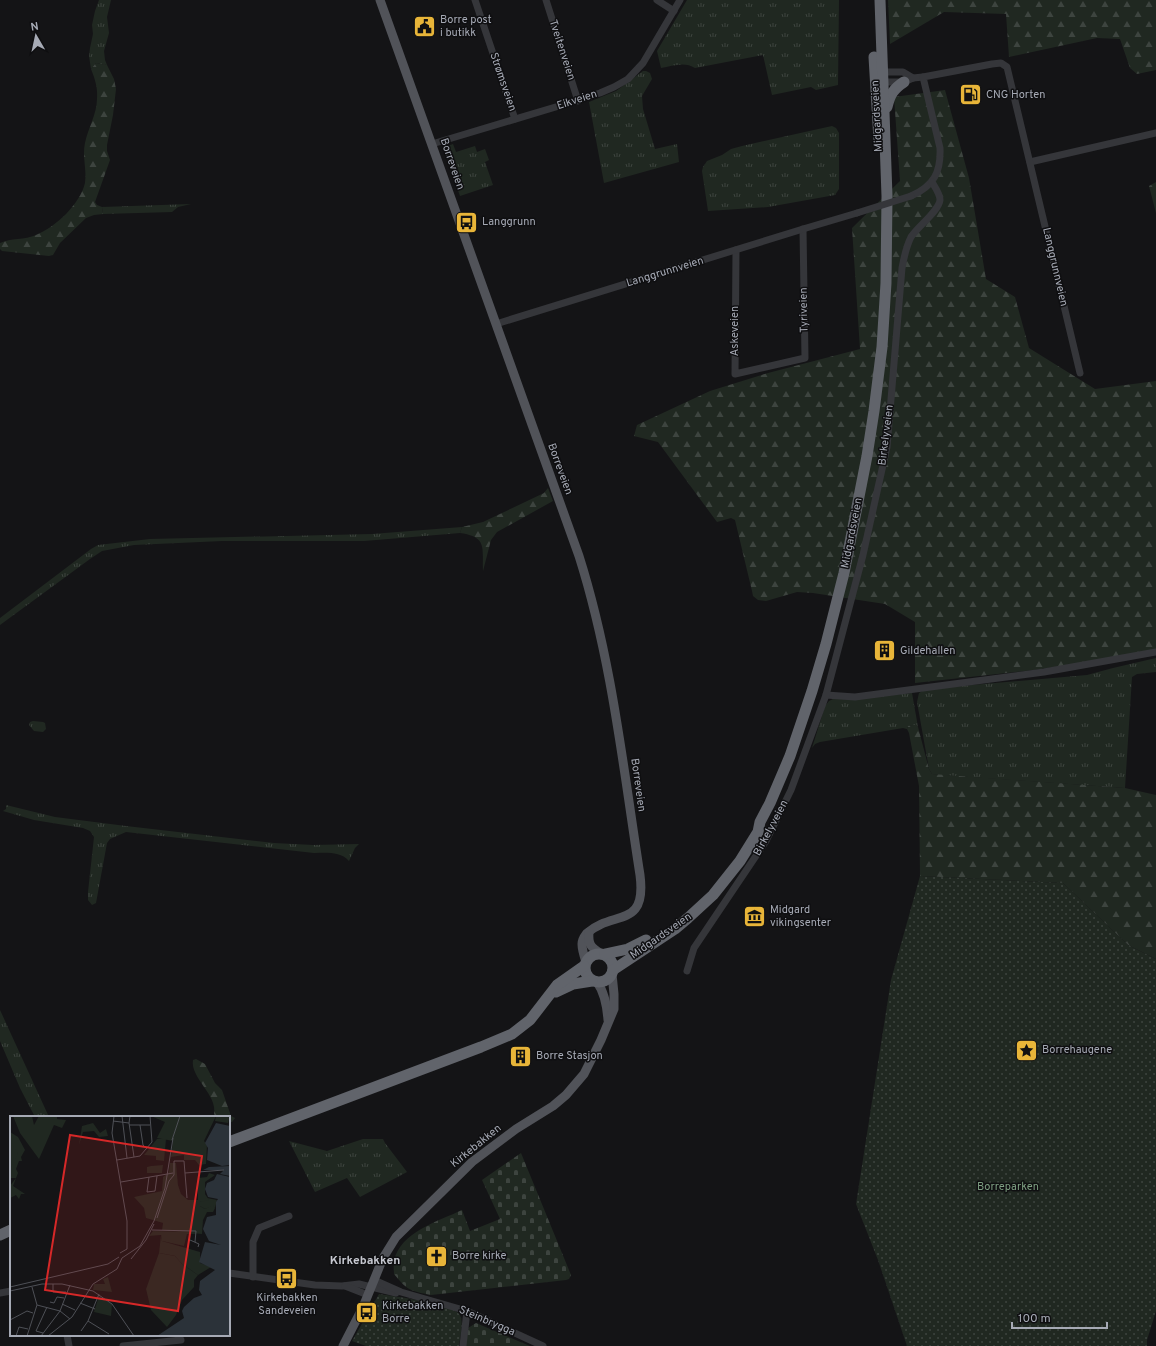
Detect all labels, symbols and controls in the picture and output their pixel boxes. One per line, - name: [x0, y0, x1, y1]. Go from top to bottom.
- public building icon: Borre post i butikk: [411, 13, 437, 39]
- place label: Borre post i butikk: [440, 13, 492, 40]
- north arrow: [16, 16, 56, 56]
- street label: Tveitenveien: [546, 18, 578, 82]
- text: N: [30, 20, 40, 35]
- street label: Strømsveien: [486, 51, 520, 113]
- street label: Midgardsveien: [868, 80, 886, 152]
- fuel station icon: CNG Horten: [958, 82, 984, 108]
- street label: Eikveien: [555, 87, 599, 113]
- place label: CNG Horten: [986, 88, 1045, 102]
- street label: Borreveien: [437, 136, 467, 192]
- bus stop icon: Langgrunn: [454, 209, 480, 235]
- place label: Langgrunn: [482, 215, 536, 229]
- street label: Langgrunnveien: [1039, 226, 1071, 308]
- street label: Langgrunnveien: [625, 254, 705, 290]
- street label: Tyriveien: [797, 287, 811, 333]
- street label: Askeveien: [728, 306, 742, 356]
- street label: Birkelyveien: [875, 404, 897, 466]
- street label: Borreveien: [544, 441, 576, 497]
- street label: Midgardsveien: [838, 496, 866, 570]
- building icon: Gildehallen: [871, 638, 897, 664]
- place label: Gildehallen: [900, 644, 955, 658]
- street label: Borreveien: [627, 757, 649, 813]
- street label: Birkelyveien: [750, 798, 792, 858]
- museum icon: Midgard vikingsenter: [741, 903, 767, 929]
- place label: Midgard vikingsenter: [770, 903, 832, 930]
- street label: Midgardsveien: [628, 910, 694, 962]
- place icon: Borrehaugene: [1014, 1037, 1040, 1063]
- building icon: Borre Stasjon: [508, 1043, 534, 1069]
- place label: Borrehaugene: [1042, 1043, 1112, 1057]
- place label: Borre Stasjon: [536, 1049, 603, 1063]
- inset map: [10, 1116, 230, 1336]
- street label: Kirkebakken: [448, 1121, 504, 1171]
- park label: Borreparken: [977, 1180, 1039, 1194]
- church icon: Borre kirke: [424, 1243, 450, 1269]
- place label: Borre kirke: [452, 1249, 506, 1263]
- district label: Kirkebakken: [330, 1253, 400, 1269]
- bus stop icon: Kirkebakken Sandeveien: [274, 1265, 300, 1291]
- place label: Kirkebakken Sandeveien: [256, 1291, 318, 1318]
- bus stop icon: Kirkebakken Borre: [354, 1299, 380, 1325]
- place label: Kirkebakken Borre: [382, 1299, 443, 1326]
- street label: Steinbrygga: [457, 1303, 517, 1339]
- scale bar: [1012, 1304, 1107, 1330]
- text: 100 m: [1018, 1311, 1051, 1327]

